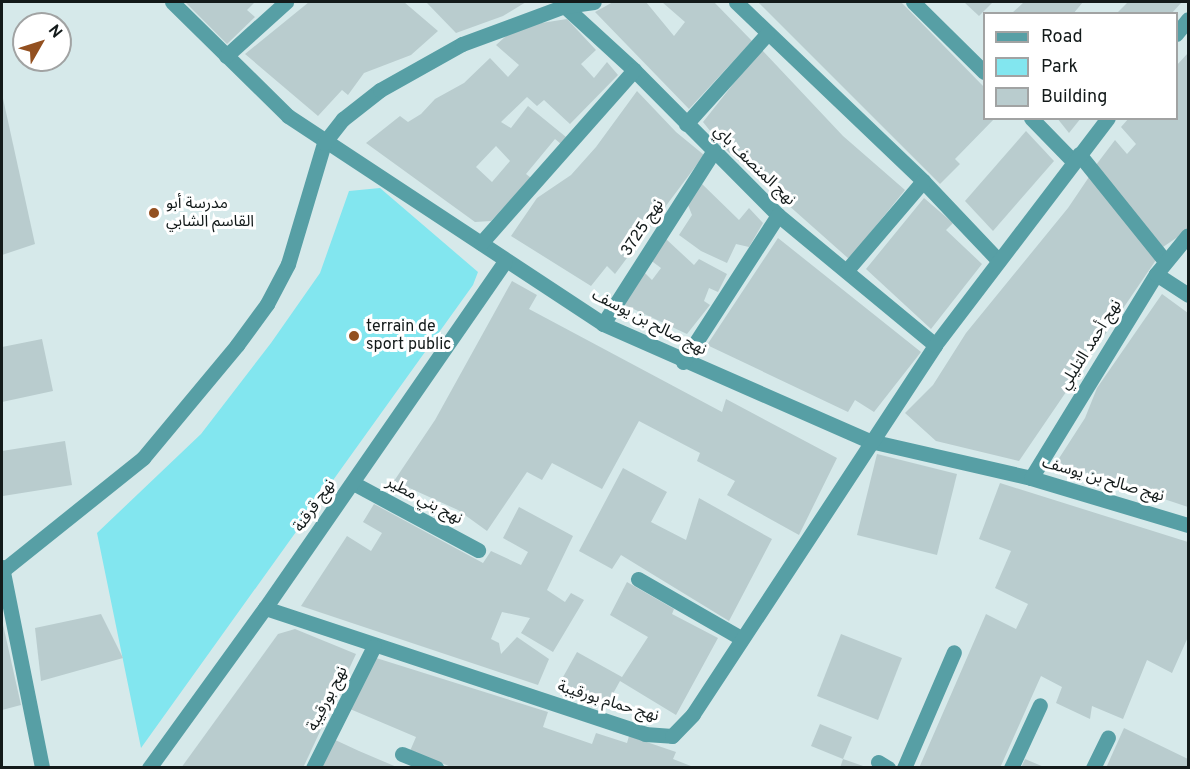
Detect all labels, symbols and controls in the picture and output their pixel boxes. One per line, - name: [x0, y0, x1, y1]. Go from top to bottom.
- north arrow: [12, 12, 72, 72]
- legend: [983, 12, 1178, 120]
- text: N: [43, 21, 66, 43]
- text: Road: [1041, 26, 1083, 49]
- text: Park: [1041, 56, 1078, 79]
- text: Building: [1041, 86, 1107, 109]
- street label: نهج المنصف باي: [709, 122, 799, 210]
- place label: مدرسة أبو القاسم الشابي: [166, 194, 254, 232]
- street label: نهج 3725: [618, 196, 668, 260]
- marker: مدرسة أبو القاسم الشابي: [147, 206, 161, 220]
- street label: نهج صالح بن يوسف: [588, 286, 710, 360]
- street label: نهج أحمد التليلي: [1056, 296, 1126, 394]
- place label: terrain de sport public: [366, 317, 451, 355]
- marker: terrain de sport public: [347, 329, 361, 343]
- street label: نهج صالح بن يوسف: [1040, 453, 1166, 507]
- street label: نهج بني مطير: [382, 473, 466, 529]
- street label: نهج قرقنة: [290, 476, 340, 536]
- street label: نهج بورقيبة: [304, 663, 352, 735]
- street label: نهج حمام بورقيبة: [555, 677, 661, 727]

